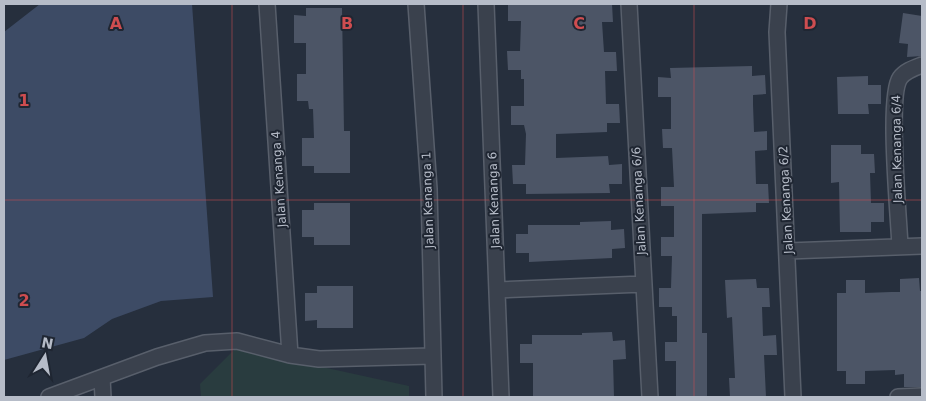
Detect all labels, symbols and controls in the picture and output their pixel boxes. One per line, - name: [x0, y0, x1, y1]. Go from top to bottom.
- text: A: [110, 14, 123, 33]
- text: B: [341, 14, 353, 33]
- text: C: [573, 14, 585, 33]
- text: D: [803, 14, 817, 33]
- text: 1: [18, 91, 30, 110]
- street label: Jalan Kenanga 6/4: [889, 95, 905, 204]
- street label: Jalan Kenanga 4: [269, 130, 289, 229]
- street label: Jalan Kenanga 6/2: [776, 146, 796, 255]
- street label: Jalan Kenanga 6/6: [629, 147, 649, 256]
- street label: Jalan Kenanga 1: [419, 151, 437, 250]
- street label: Jalan Kenanga 6: [485, 151, 503, 250]
- text: 2: [18, 291, 30, 310]
- north arrow: [20, 331, 70, 381]
- text: N: [40, 334, 55, 352]

